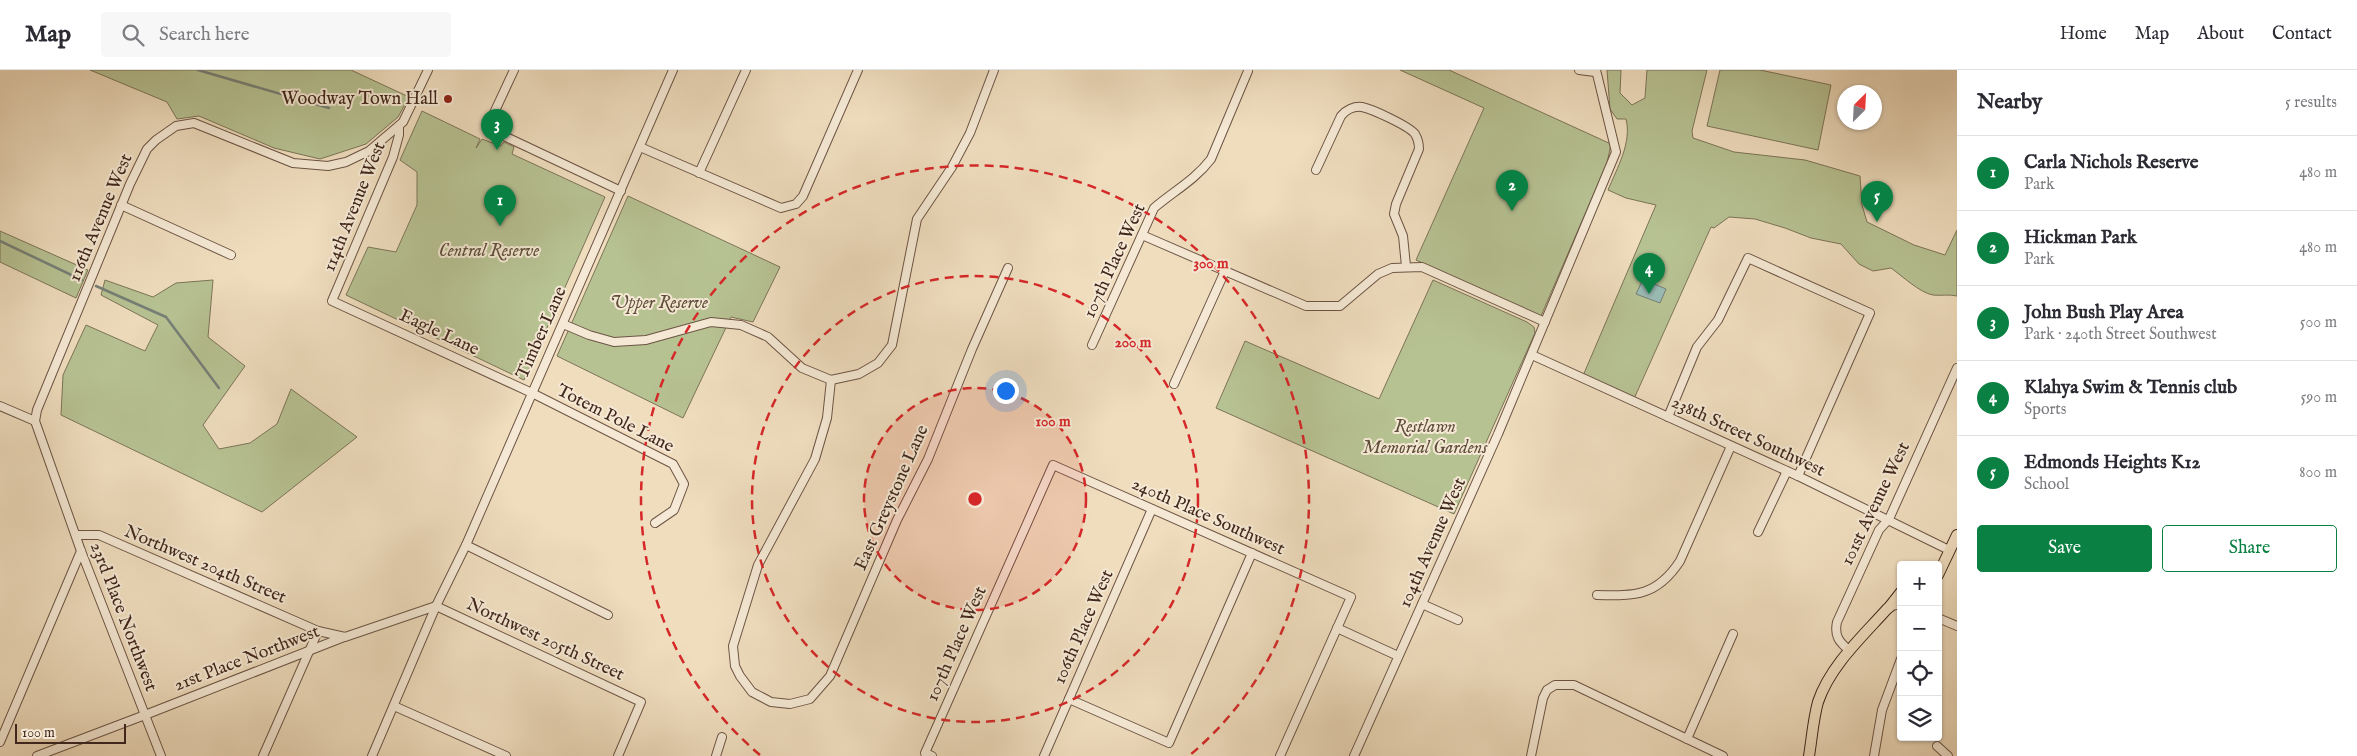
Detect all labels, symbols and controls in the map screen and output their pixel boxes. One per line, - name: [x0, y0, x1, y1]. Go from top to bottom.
- search box: [101, 12, 451, 57]
- text: Map: [25, 19, 71, 50]
- icon: search: [119, 21, 147, 49]
- text: Search here: [159, 23, 250, 47]
- text: Home: [2060, 23, 2107, 46]
- text: Map: [2135, 23, 2169, 46]
- text: About: [2197, 23, 2244, 46]
- text: Contact: [2272, 23, 2332, 46]
- north arrow: [1837, 85, 1882, 130]
- place label: Woodway Town Hall: [281, 88, 438, 111]
- text: Nearby: [1977, 89, 2042, 116]
- marker: Woodway Town Hall: [442, 93, 454, 105]
- text: 5 results: [2285, 93, 2337, 113]
- pin: 3: [481, 109, 513, 150]
- street label: 114th Avenue West: [319, 139, 391, 275]
- street label: 116th Avenue West: [64, 151, 138, 285]
- text: Carla Nichols Reserve: [2024, 151, 2199, 175]
- text: 1: [1990, 163, 1996, 183]
- text: 480 m: [2299, 163, 2337, 183]
- pin: 2: [1496, 170, 1528, 211]
- text: Park: [2024, 175, 2054, 195]
- pin: 5: [1861, 181, 1893, 222]
- pin: 1: [484, 185, 516, 226]
- street label: 107th Place West: [1078, 200, 1152, 322]
- text: Hickman Park: [2024, 226, 2137, 250]
- text: 2: [1989, 238, 1997, 258]
- text: 480 m: [2299, 238, 2337, 258]
- park label: Central Reserve: [439, 240, 539, 263]
- text: Park: [2024, 250, 2054, 270]
- pin: 4: [1633, 253, 1665, 294]
- text: 300 m: [1193, 254, 1229, 273]
- street label: Timber Lane: [511, 283, 573, 383]
- park label: Upper Reserve: [610, 292, 708, 315]
- text: John Bush Play Area: [2024, 301, 2184, 325]
- street label: Eagle Lane: [395, 305, 483, 361]
- text: 3: [1990, 313, 1996, 333]
- text: 500 m: [2300, 313, 2337, 333]
- text: Park · 240th Street Southwest: [2024, 325, 2217, 345]
- text: 200 m: [1115, 333, 1152, 352]
- text: Klahya Swim & Tennis club: [2024, 376, 2237, 400]
- your location: [993, 378, 1019, 404]
- street label: Totem Pole Lane: [552, 380, 678, 458]
- text: 4: [1989, 388, 1997, 408]
- text: 590 m: [2301, 388, 2337, 408]
- street label: 238th Street Southwest: [1668, 391, 1828, 483]
- text: Sports: [2024, 400, 2066, 420]
- text: 100 m: [1035, 412, 1071, 431]
- park label: Restlawn Memorial Gardens: [1363, 416, 1488, 460]
- street label: East Greystone Lane: [850, 422, 934, 574]
- street label: 101st Avenue West: [1836, 439, 1916, 569]
- text: Edmonds Heights K12: [2024, 451, 2200, 475]
- text: 5: [1990, 463, 1996, 483]
- text: 800 m: [2299, 463, 2337, 483]
- street label: 240th Place Southwest: [1128, 473, 1288, 561]
- street label: 104th Avenue West: [1394, 474, 1472, 612]
- text: School: [2024, 475, 2069, 495]
- centre of rings: [966, 490, 984, 508]
- street label: Northwest 204th Street: [121, 520, 289, 610]
- button: Save: [1977, 525, 2152, 572]
- button: Share: [2162, 525, 2337, 572]
- street label: 23rd Place Northwest: [84, 539, 162, 695]
- map controls: [1897, 561, 1942, 741]
- button: +: [1897, 561, 1942, 606]
- street label: 106th Place West: [1049, 566, 1119, 688]
- street label: 107th Place West: [921, 583, 993, 705]
- street label: Northwest 205th Street: [462, 593, 628, 687]
- button: −: [1897, 606, 1942, 651]
- street label: 21st Place Northwest: [171, 621, 323, 697]
- button: locate: [1897, 651, 1942, 696]
- button: layers: [1897, 696, 1942, 741]
- scale bar: [15, 721, 126, 744]
- text: 100 m: [22, 724, 55, 742]

